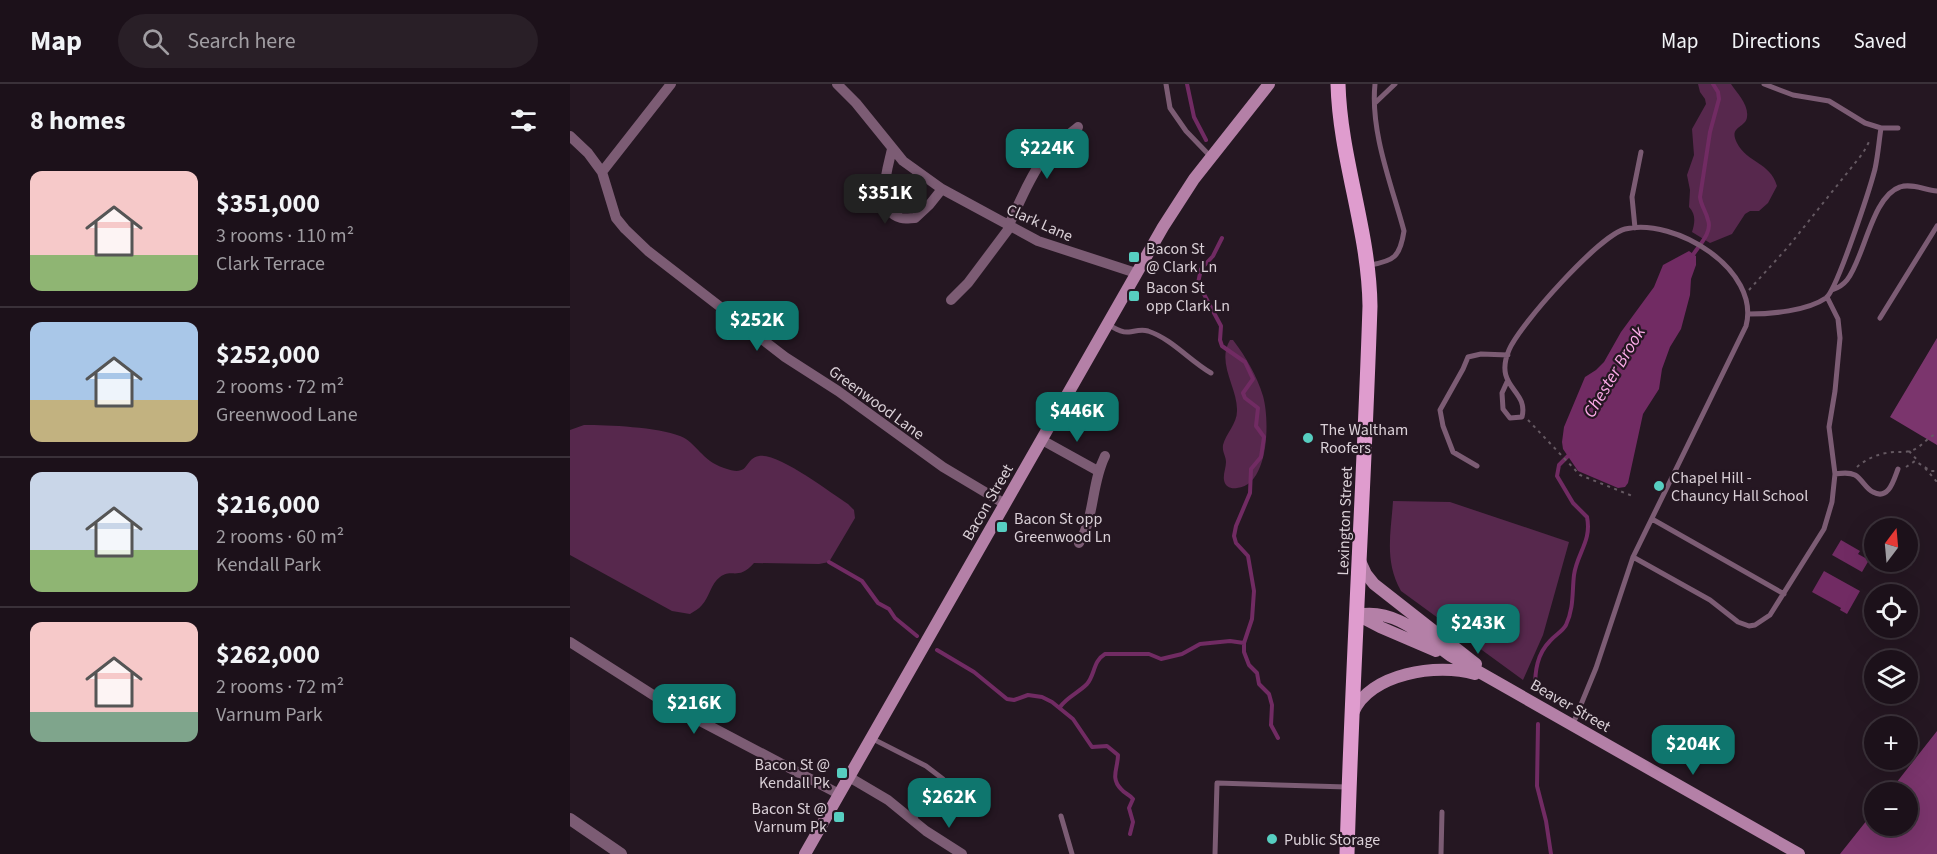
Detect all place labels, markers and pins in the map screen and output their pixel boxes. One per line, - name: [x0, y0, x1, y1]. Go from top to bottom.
- pin: $224K: [1005, 129, 1089, 180]
- pin: $351K: [843, 174, 927, 225]
- place label: Bacon St @ Clark Ln: [1146, 238, 1217, 278]
- marker: Bacon St @ Clark Ln: [1127, 250, 1141, 264]
- place label: Bacon St opp Clark Ln: [1146, 277, 1230, 317]
- marker: Bacon St opp Clark Ln: [1127, 289, 1141, 303]
- pin: $252K: [715, 301, 799, 352]
- pin: $446K: [1035, 392, 1119, 443]
- place label: The Waltham Roofers: [1320, 419, 1408, 459]
- marker: The Waltham Roofers: [1301, 431, 1315, 445]
- place label: Chapel Hill - Chauncy Hall School: [1671, 467, 1808, 507]
- marker: Chapel Hill - Chauncy Hall School: [1652, 479, 1666, 493]
- place label: Bacon St opp Greenwood Ln: [1014, 508, 1111, 548]
- marker: Bacon St opp Greenwood Ln: [995, 520, 1009, 534]
- pin: $243K: [1436, 604, 1520, 655]
- pin: $216K: [652, 684, 736, 735]
- pin: $204K: [1651, 725, 1735, 776]
- place label: Bacon St @ Kendall Pk: [755, 754, 830, 794]
- marker: Bacon St @ Kendall Pk: [835, 766, 849, 780]
- pin: $262K: [907, 778, 991, 829]
- place label: Bacon St @ Varnum Pk: [752, 798, 827, 838]
- marker: Bacon St @ Varnum Pk: [832, 810, 846, 824]
- place label: Public Storage: [1284, 829, 1380, 851]
- marker: Public Storage: [1265, 832, 1279, 846]

